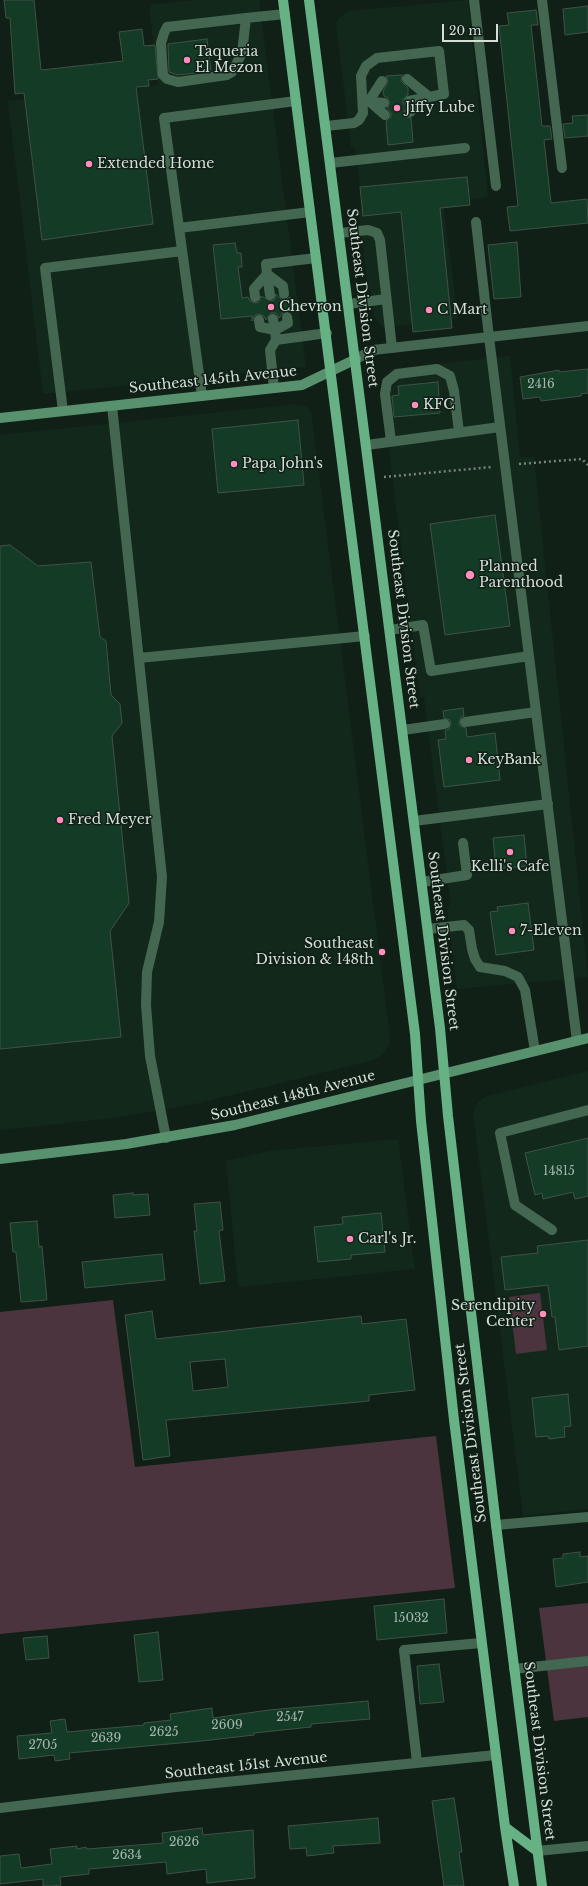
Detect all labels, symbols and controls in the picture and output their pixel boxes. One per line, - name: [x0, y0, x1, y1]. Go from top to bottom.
- scale bar: [444, 16, 500, 42]
- text: 20 m: [449, 23, 481, 38]
- place label: Taqueria El Mezon: [195, 44, 263, 76]
- marker: Taqueria El Mezon: [182, 55, 192, 65]
- place label: Jiffy Lube: [405, 100, 475, 116]
- marker: Jiffy Lube: [392, 103, 402, 113]
- place label: Extended Home: [97, 156, 214, 172]
- marker: Extended Home: [84, 159, 94, 169]
- street label: Southeast Division Street: [343, 207, 381, 389]
- place label: Chevron: [279, 299, 342, 315]
- marker: Chevron: [266, 302, 276, 312]
- place label: C Mart: [437, 302, 487, 318]
- marker: C Mart: [424, 305, 434, 315]
- street label: Southeast 145th Avenue: [128, 363, 298, 397]
- house number: 2416: [527, 378, 555, 392]
- place label: KFC: [423, 397, 455, 413]
- marker: KFC: [410, 400, 420, 410]
- place label: Papa John's: [242, 456, 323, 472]
- marker: Papa John's: [229, 459, 239, 469]
- street label: Southeast Division Street: [384, 528, 422, 710]
- place label: Planned Parenthood: [479, 559, 563, 592]
- marker: Planned Parenthood: [464, 569, 476, 581]
- place label: KeyBank: [477, 752, 541, 768]
- marker: KeyBank: [464, 755, 474, 765]
- place label: Fred Meyer: [68, 812, 151, 828]
- marker: Fred Meyer: [55, 815, 65, 825]
- marker: Kelli's Cafe: [505, 847, 515, 857]
- street label: Southeast Division Street: [424, 850, 462, 1032]
- place label: Kelli's Cafe: [471, 859, 549, 875]
- place label: 7-Eleven: [520, 923, 582, 939]
- marker: 7-Eleven: [507, 926, 517, 936]
- place label: Southeast Division & 148th: [256, 936, 374, 968]
- marker: Southeast Division & 148th: [377, 947, 387, 957]
- street label: Southeast 148th Avenue: [209, 1067, 377, 1125]
- house number: 14815: [543, 1165, 575, 1179]
- place label: Carl's Jr.: [358, 1231, 416, 1247]
- marker: Carl's Jr.: [345, 1234, 355, 1244]
- place label: Serendipity Center: [451, 1298, 535, 1330]
- marker: Serendipity Center: [538, 1309, 548, 1319]
- street label: Southeast Division Street: [452, 1342, 490, 1524]
- house number: 15032: [393, 1612, 429, 1626]
- street label: Southeast Division Street: [520, 1660, 558, 1842]
- house number: 2547: [276, 1711, 304, 1725]
- house number: 2609: [211, 1719, 243, 1733]
- house number: 2625: [149, 1726, 179, 1740]
- house number: 2639: [91, 1732, 121, 1746]
- house number: 2705: [29, 1739, 57, 1753]
- street label: Southeast 151st Avenue: [164, 1749, 328, 1783]
- house number: 2626: [169, 1836, 199, 1850]
- house number: 2634: [112, 1849, 142, 1863]

